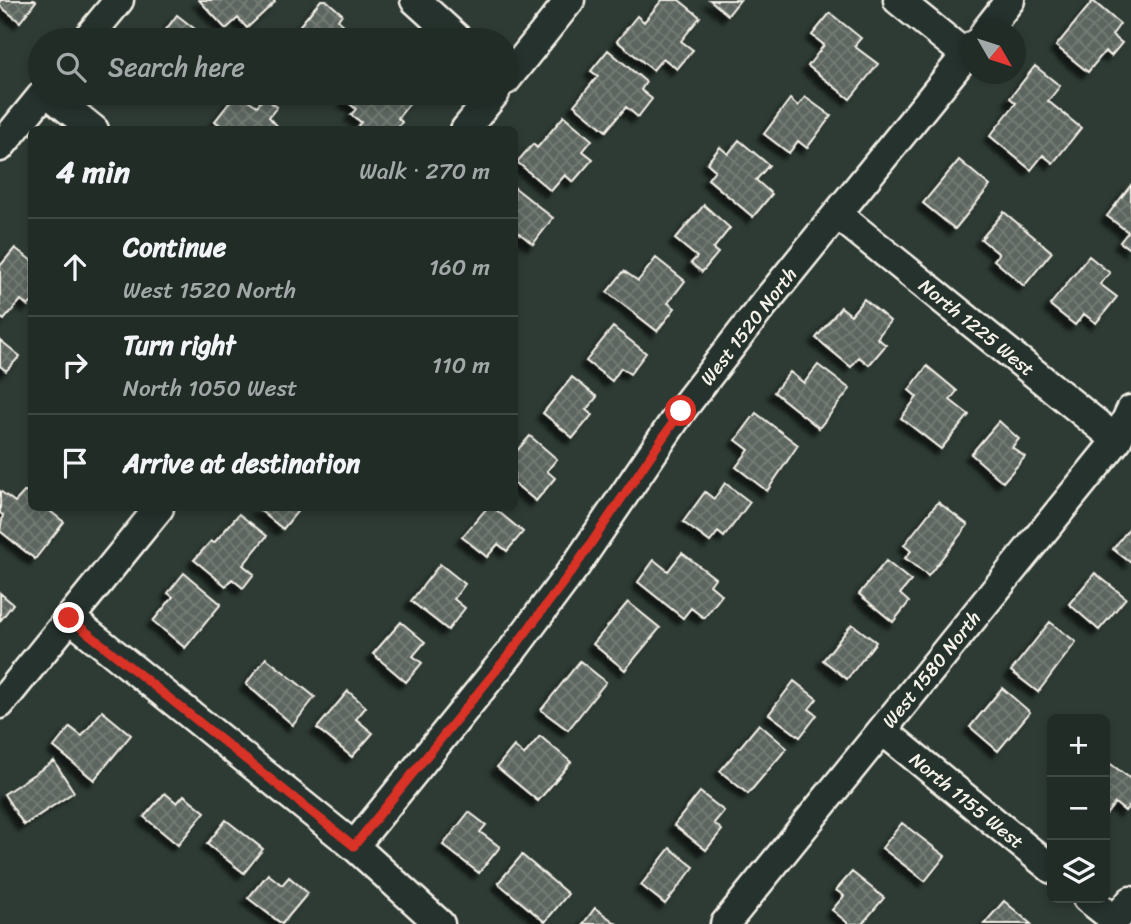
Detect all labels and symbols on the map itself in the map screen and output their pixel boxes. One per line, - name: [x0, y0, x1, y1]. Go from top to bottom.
- north arrow: [963, 21, 1026, 84]
- street label: West 1520 North: [691, 260, 805, 393]
- street label: North 1225 West: [911, 270, 1042, 385]
- route start: [665, 395, 696, 426]
- route end: [53, 602, 84, 633]
- street label: West 1580 North: [873, 603, 989, 735]
- street label: North 1155 West: [902, 744, 1031, 857]

